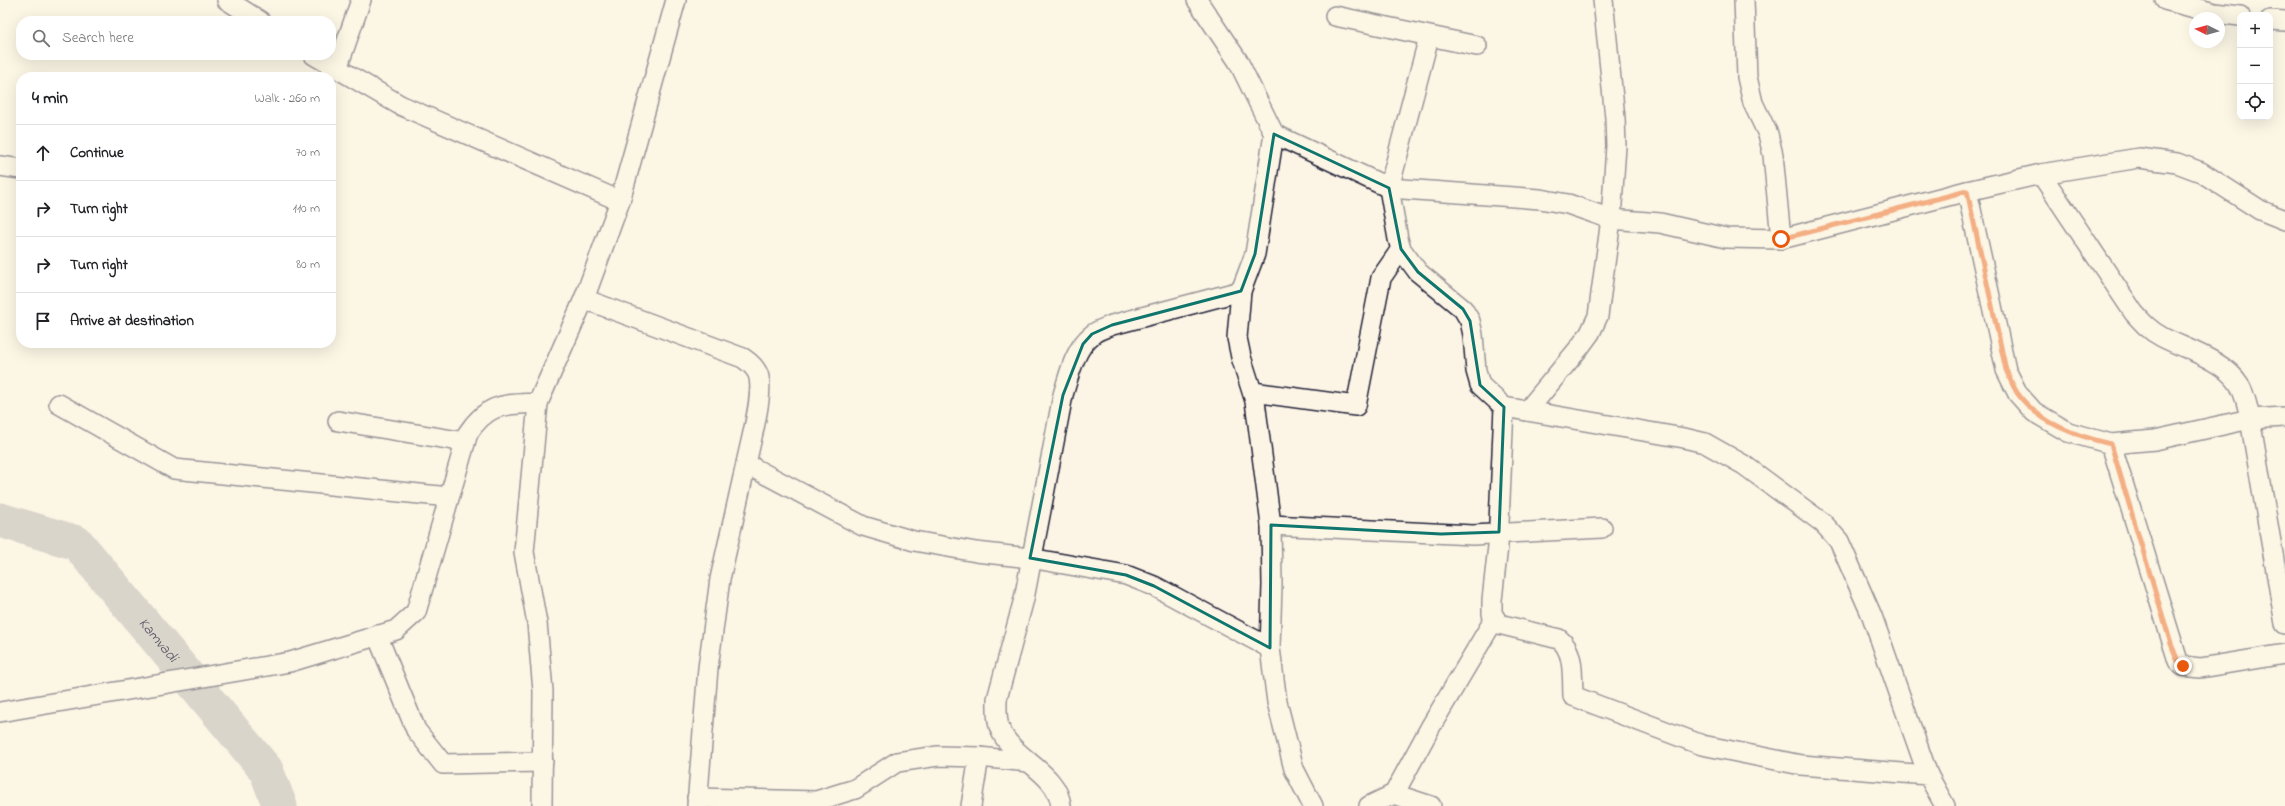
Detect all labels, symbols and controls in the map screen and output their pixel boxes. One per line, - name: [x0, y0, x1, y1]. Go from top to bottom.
- north arrow: [2189, 12, 2225, 48]
- map controls: [2237, 12, 2273, 120]
- button: +: [2237, 12, 2273, 48]
- search box: [16, 16, 336, 60]
- icon: search: [30, 27, 52, 49]
- text: Search here: [62, 27, 134, 49]
- button: −: [2237, 48, 2273, 84]
- button: locate: [2237, 84, 2273, 120]
- text: 4 min: [32, 86, 68, 111]
- text: Walk · 260 m: [255, 89, 320, 108]
- icon: ahead: [32, 142, 54, 164]
- text: Continue: [70, 142, 124, 164]
- text: 70 m: [296, 143, 320, 162]
- icon: right: [32, 198, 54, 220]
- text: Turn right: [70, 198, 128, 220]
- text: 110 m: [293, 199, 320, 218]
- route start: [1772, 230, 1790, 248]
- icon: right: [32, 254, 54, 276]
- text: Turn right: [70, 254, 128, 276]
- text: 80 m: [296, 255, 320, 274]
- icon: arrive: [32, 310, 54, 332]
- text: Arrive at destination: [70, 310, 194, 332]
- water label: Kamvadi: [133, 613, 184, 668]
- route end: [2174, 657, 2192, 675]

